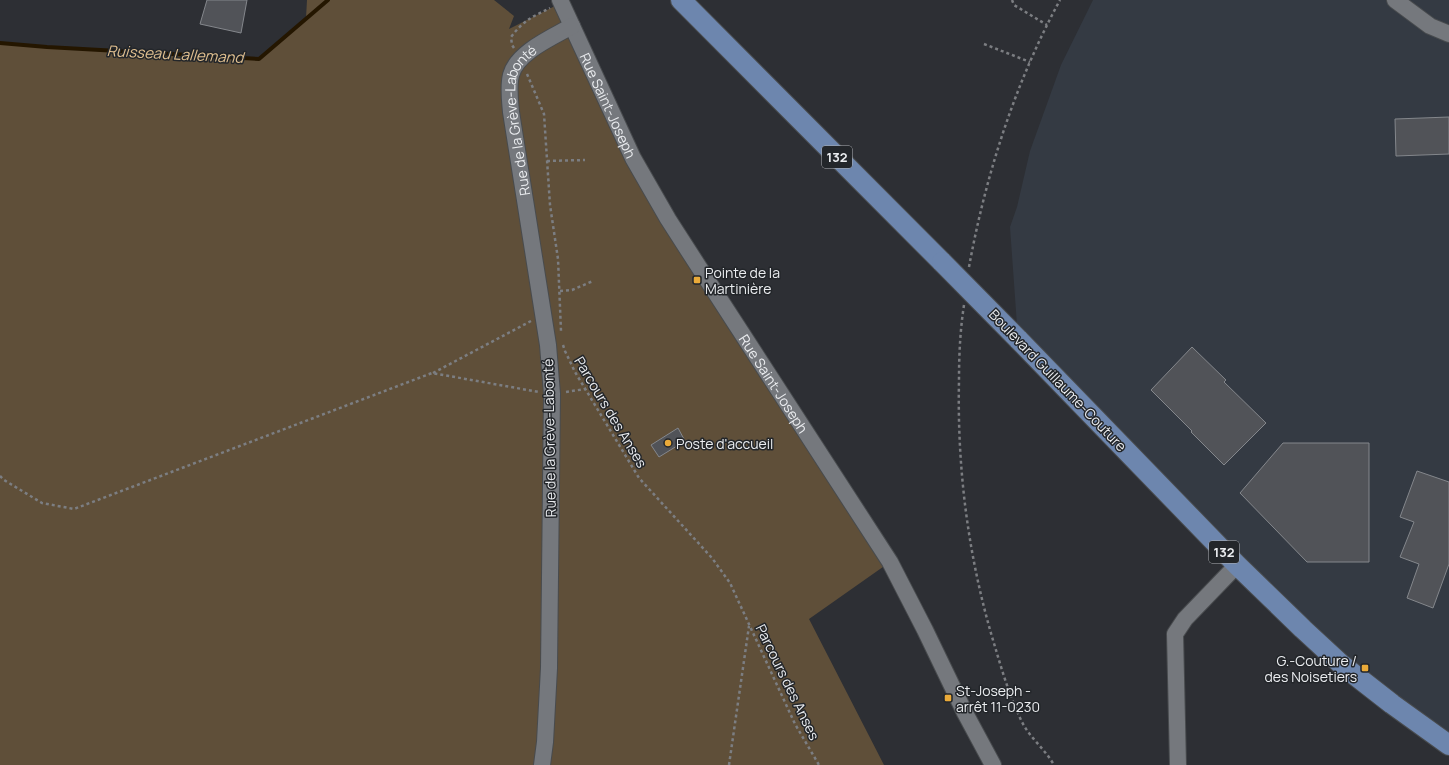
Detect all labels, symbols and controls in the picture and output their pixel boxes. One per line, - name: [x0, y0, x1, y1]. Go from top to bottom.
- water label: Ruisseau Lallemand: [106, 40, 246, 68]
- street label: Rue de la Grève-Labonté: [500, 40, 540, 197]
- street label: Rue Saint-Joseph: [576, 50, 641, 161]
- road number: 132: [822, 146, 852, 168]
- place label: Pointe de la Martinière: [705, 263, 780, 298]
- marker: Pointe de la Martinière: [692, 275, 702, 285]
- street label: Boulevard Guillaume-Couture: [985, 305, 1131, 455]
- street label: Rue Saint-Joseph: [735, 330, 813, 436]
- street label: Parcours des Anses: [570, 353, 652, 471]
- street label: Rue de la Grève-Labonté: [538, 359, 560, 517]
- place label: Poste d'accueil: [676, 434, 773, 453]
- marker: Poste d'accueil: [663, 438, 673, 448]
- road number: 132: [1209, 541, 1239, 563]
- street label: Parcours des Anses: [752, 621, 824, 743]
- place label: G.-Couture / des Noisetiers: [1265, 651, 1357, 686]
- marker: G.-Couture / des Noisetiers: [1360, 663, 1370, 673]
- place label: St-Joseph - arrêt 11-0230: [956, 681, 1040, 716]
- marker: St-Joseph - arrêt 11-0230: [943, 693, 953, 703]

